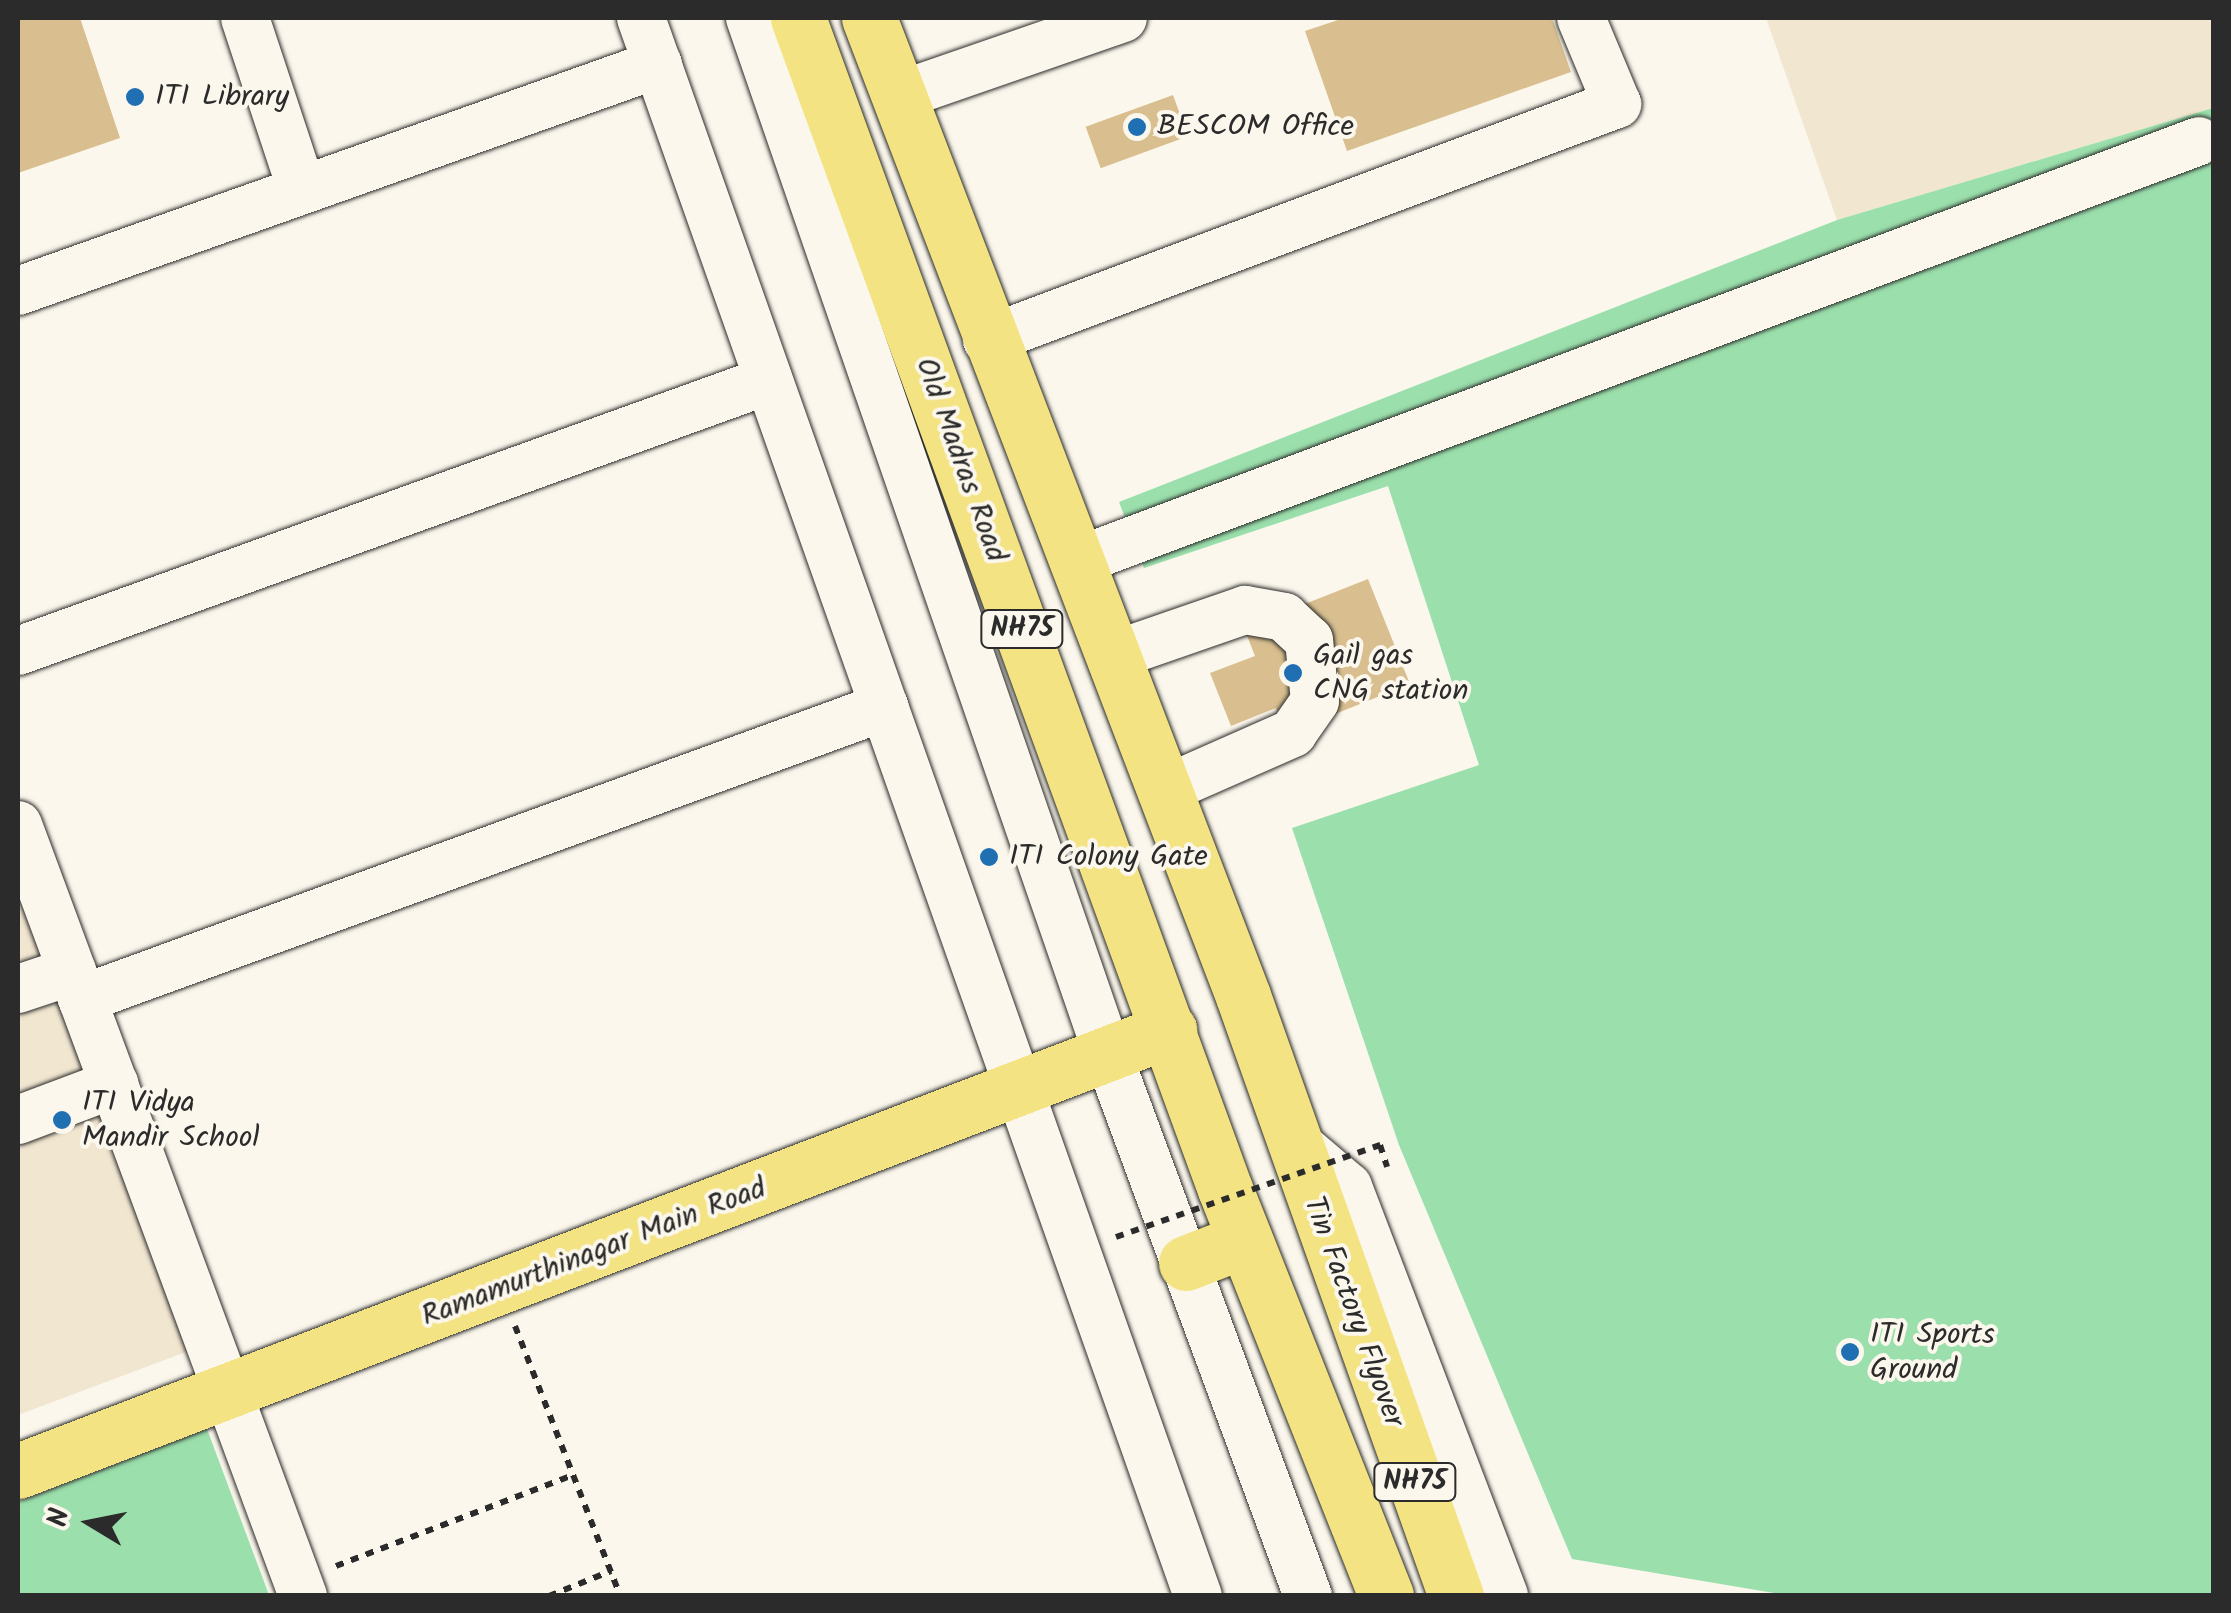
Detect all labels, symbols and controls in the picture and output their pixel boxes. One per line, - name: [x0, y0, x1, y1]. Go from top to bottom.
- place label: ITI Library: [155, 79, 289, 115]
- marker: ITI Library: [124, 86, 146, 108]
- place label: BESCOM Office: [1157, 109, 1354, 145]
- marker: BESCOM Office: [1126, 116, 1148, 138]
- street label: Old Madras Road: [906, 353, 1014, 567]
- road number: NH75: [980, 606, 1064, 652]
- place label: Gail gas CNG station: [1313, 638, 1468, 708]
- marker: Gail gas CNG station: [1282, 662, 1304, 684]
- place label: ITI Colony Gate: [1009, 839, 1208, 875]
- marker: ITI Colony Gate: [978, 846, 1000, 868]
- place label: ITI Vidya Mandir School: [82, 1085, 260, 1156]
- marker: ITI Vidya Mandir School: [51, 1109, 73, 1131]
- street label: Ramamurthinagar Main Road: [417, 1171, 771, 1335]
- street label: Tin Factory Flyover: [1295, 1192, 1411, 1432]
- place label: ITI Sports Ground: [1870, 1317, 1995, 1388]
- marker: ITI Sports Ground: [1839, 1341, 1861, 1363]
- road number: NH75: [1372, 1459, 1458, 1505]
- north arrow: [40, 1473, 140, 1573]
- text: N: [36, 1505, 84, 1530]

